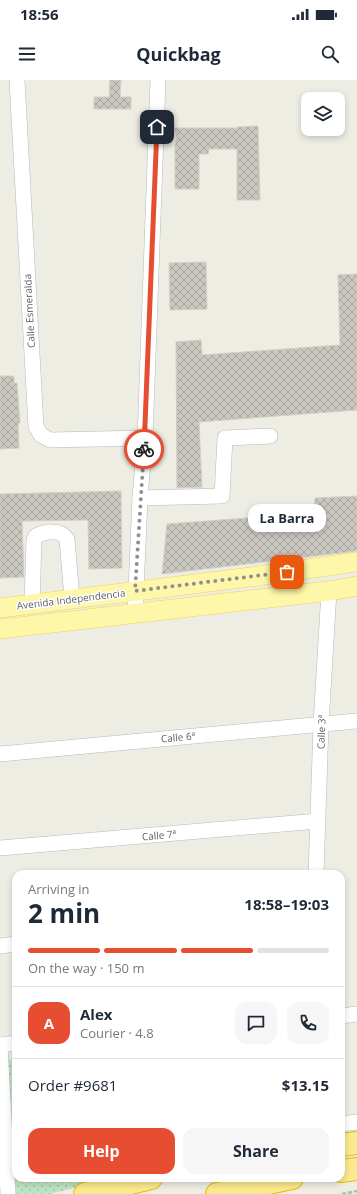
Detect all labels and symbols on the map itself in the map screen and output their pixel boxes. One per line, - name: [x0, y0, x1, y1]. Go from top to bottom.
- pin: [140, 110, 174, 144]
- street label: Calle Esmeralda: [20, 274, 38, 348]
- courier: [124, 429, 164, 469]
- callout: La Barra: [248, 504, 326, 532]
- pin: [270, 555, 304, 589]
- street label: Avenida Independencia: [16, 585, 126, 613]
- street label: Calle 3ª: [313, 714, 329, 749]
- street label: Calle 6ª: [160, 728, 196, 745]
- street label: Calle 7ª: [141, 826, 177, 843]

